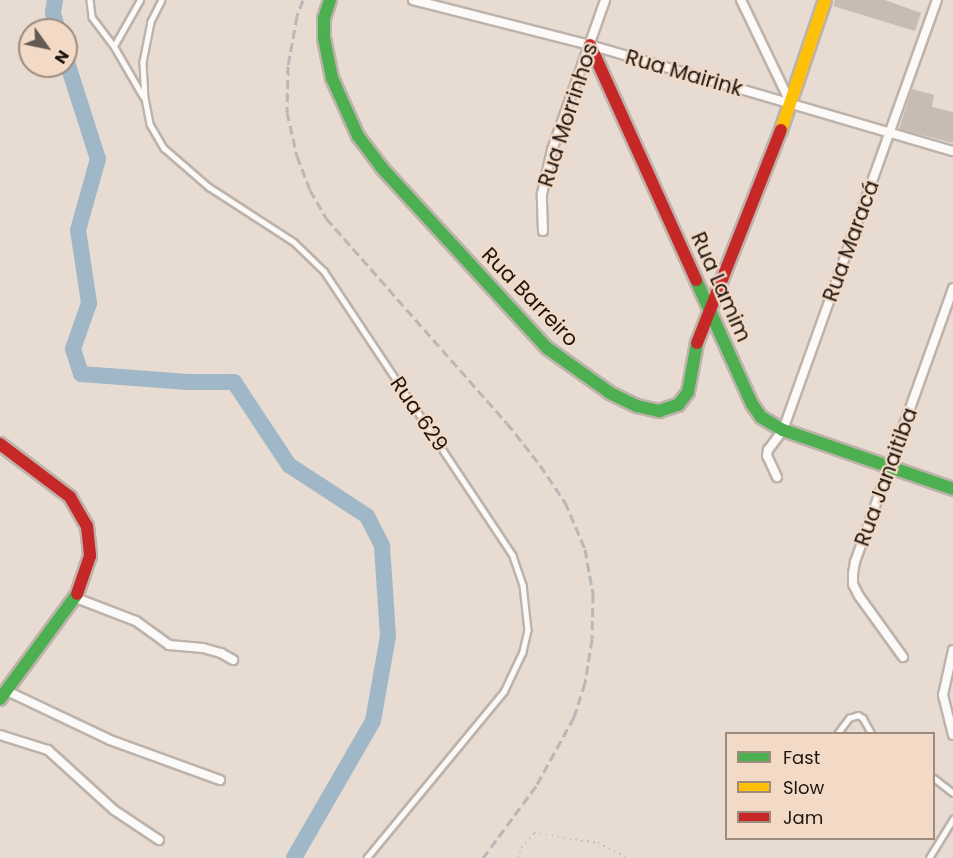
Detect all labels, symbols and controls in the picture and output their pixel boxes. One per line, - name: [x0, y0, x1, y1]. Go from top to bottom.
- north arrow: [18, 18, 78, 78]
- street label: Rua Morrinhos: [533, 40, 603, 190]
- street label: Rua Mairink: [623, 44, 745, 102]
- text: N: [49, 46, 75, 68]
- street label: Rua Maracá: [817, 177, 885, 305]
- street label: Rua Lamim: [686, 228, 756, 346]
- street label: Rua Barreiro: [476, 242, 584, 352]
- street label: Rua 629: [385, 372, 453, 456]
- street label: Rua Janaitiba: [849, 404, 923, 550]
- legend: [725, 732, 935, 840]
- text: Fast: [783, 745, 820, 770]
- text: Slow: [783, 775, 824, 800]
- text: Jam: [783, 805, 823, 830]

